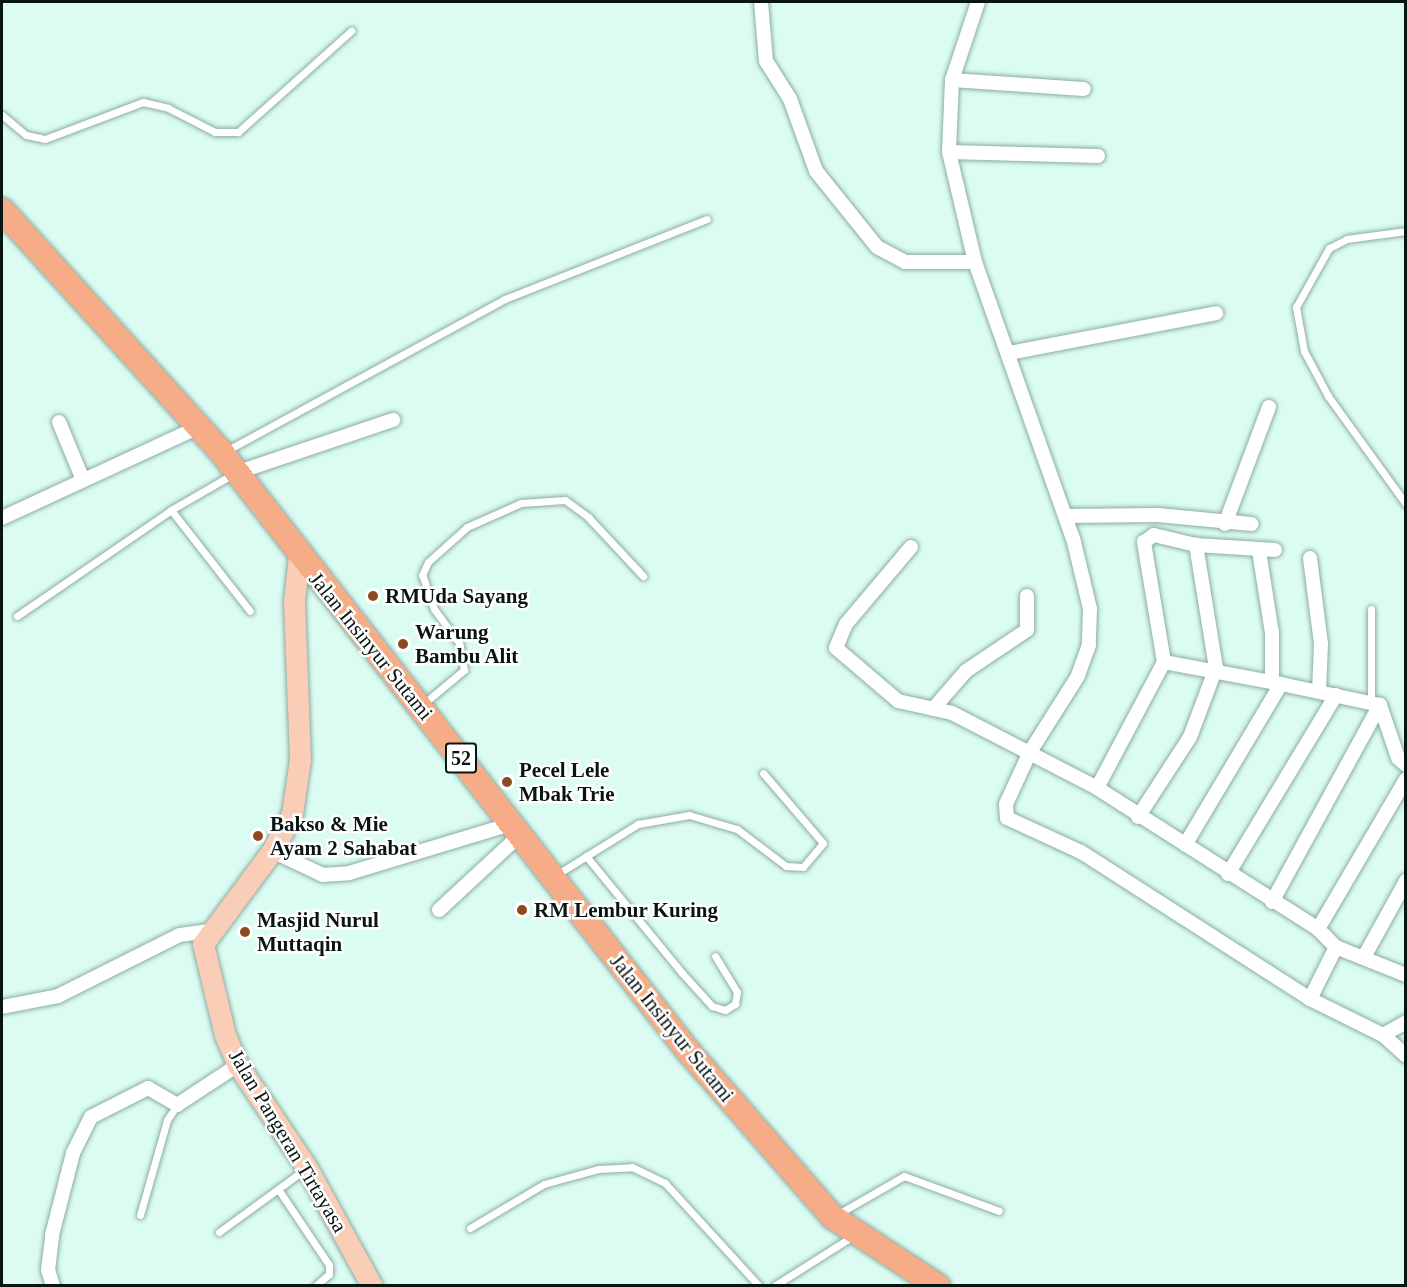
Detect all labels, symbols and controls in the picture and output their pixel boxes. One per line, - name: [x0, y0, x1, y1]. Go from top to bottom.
- street label: Jalan Insinyur Sutami: [304, 567, 438, 725]
- place label: RMUda Sayang: [385, 583, 528, 609]
- marker: RMUda Sayang: [366, 589, 380, 603]
- place label: Warung Bambu Alit: [415, 619, 519, 669]
- marker: Warung Bambu Alit: [396, 637, 410, 651]
- road number: 52: [444, 741, 478, 775]
- place label: Pecel Lele Mbak Trie: [519, 757, 615, 807]
- marker: Pecel Lele Mbak Trie: [500, 775, 514, 789]
- place label: Bakso & Mie Ayam 2 Sahabat: [270, 811, 417, 861]
- marker: Bakso & Mie Ayam 2 Sahabat: [251, 829, 265, 843]
- place label: RM Lembur Kuring: [534, 897, 718, 923]
- marker: RM Lembur Kuring: [515, 903, 529, 917]
- place label: Masjid Nurul Muttaqin: [257, 907, 379, 957]
- marker: Masjid Nurul Muttaqin: [238, 925, 252, 939]
- street label: Jalan Insinyur Sutami: [605, 949, 739, 1107]
- street label: Jalan Pangeran Tirtayasa: [223, 1045, 353, 1237]

